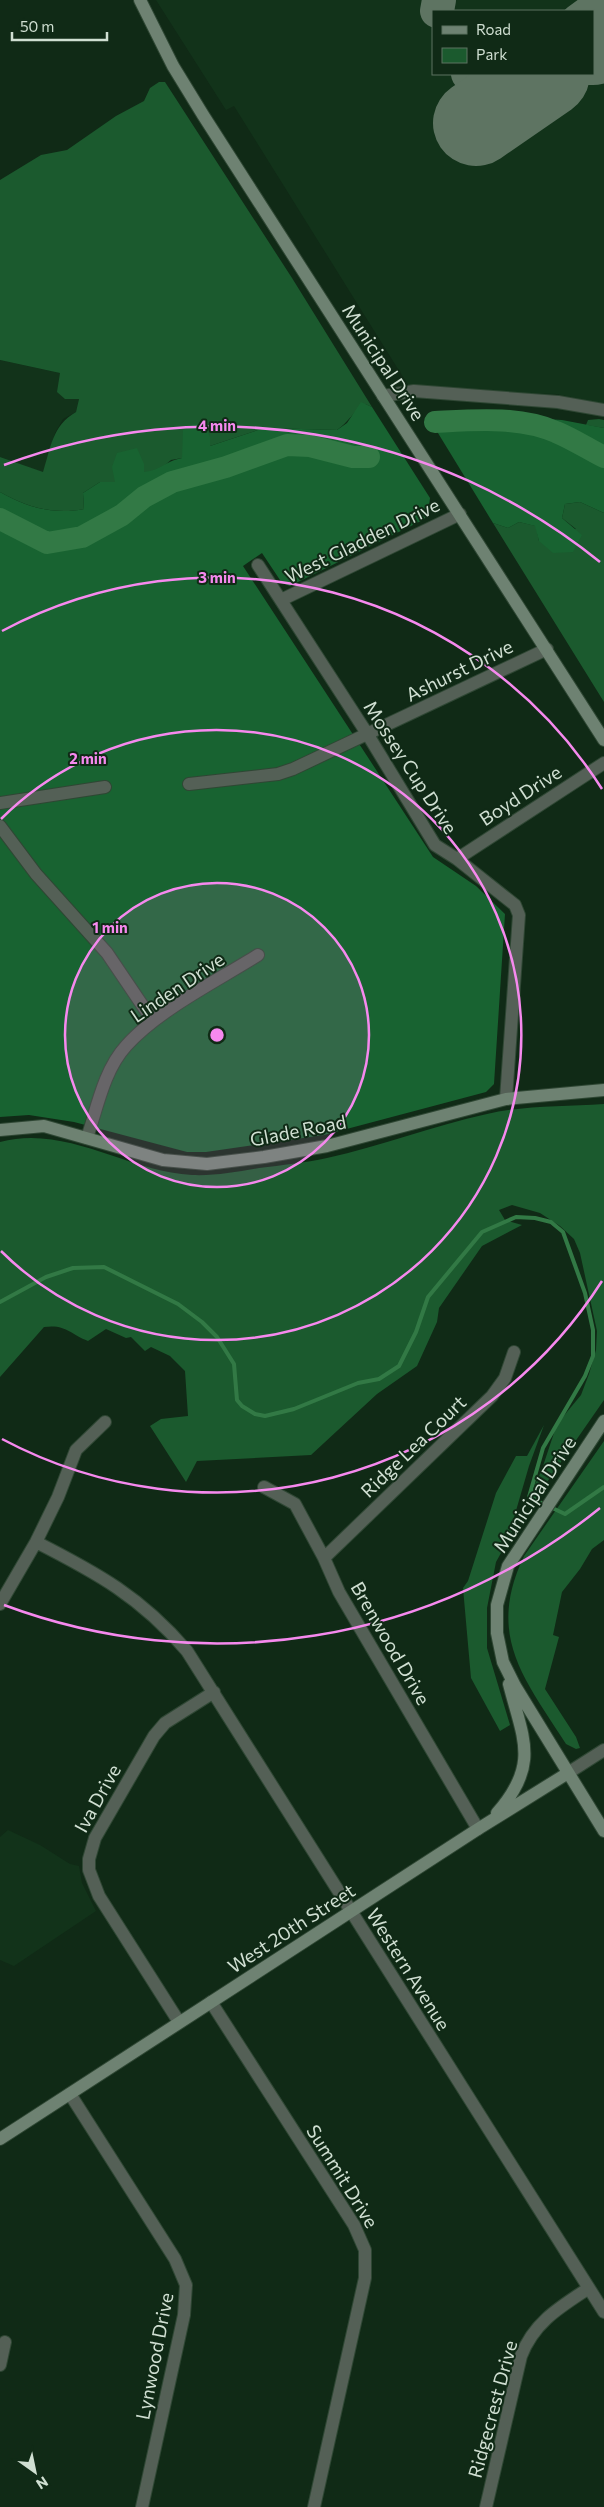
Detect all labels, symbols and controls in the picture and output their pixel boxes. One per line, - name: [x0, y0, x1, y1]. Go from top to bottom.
- scale bar: [12, 10, 108, 42]
- legend: [432, 10, 594, 75]
- text: 50 m: [20, 17, 54, 35]
- text: Road: [476, 20, 511, 38]
- text: Park: [476, 45, 507, 63]
- street label: Municipal Drive: [338, 299, 430, 425]
- text: 4 min: [198, 416, 236, 434]
- street label: West Gladden Drive: [281, 493, 443, 587]
- text: 3 min: [198, 568, 236, 586]
- street label: Ashurst Drive: [402, 634, 516, 706]
- street label: Mossey Cup Drive: [359, 696, 463, 838]
- text: 2 min: [69, 749, 107, 767]
- street label: Boyd Drive: [475, 760, 565, 830]
- text: 1 min: [92, 918, 128, 936]
- street label: Linden Drive: [126, 947, 228, 1027]
- centre of rings: [208, 1026, 226, 1044]
- street label: Glade Road: [248, 1109, 348, 1151]
- street label: Ridge Lea Court: [356, 1390, 470, 1502]
- street label: Municipal Drive: [488, 1431, 580, 1557]
- street label: Brenwood Drive: [346, 1577, 436, 1709]
- street label: Iva Drive: [69, 1760, 125, 1836]
- street label: West 20th Street: [223, 1878, 359, 1978]
- street label: Western Avenue: [362, 1904, 456, 2034]
- street label: Summit Drive: [302, 2120, 384, 2232]
- street label: Lynwood Drive: [130, 2291, 178, 2421]
- street label: Ridgecrest Drive: [463, 2338, 521, 2480]
- north arrow: [10, 2447, 60, 2497]
- text: N: [33, 2473, 51, 2493]

